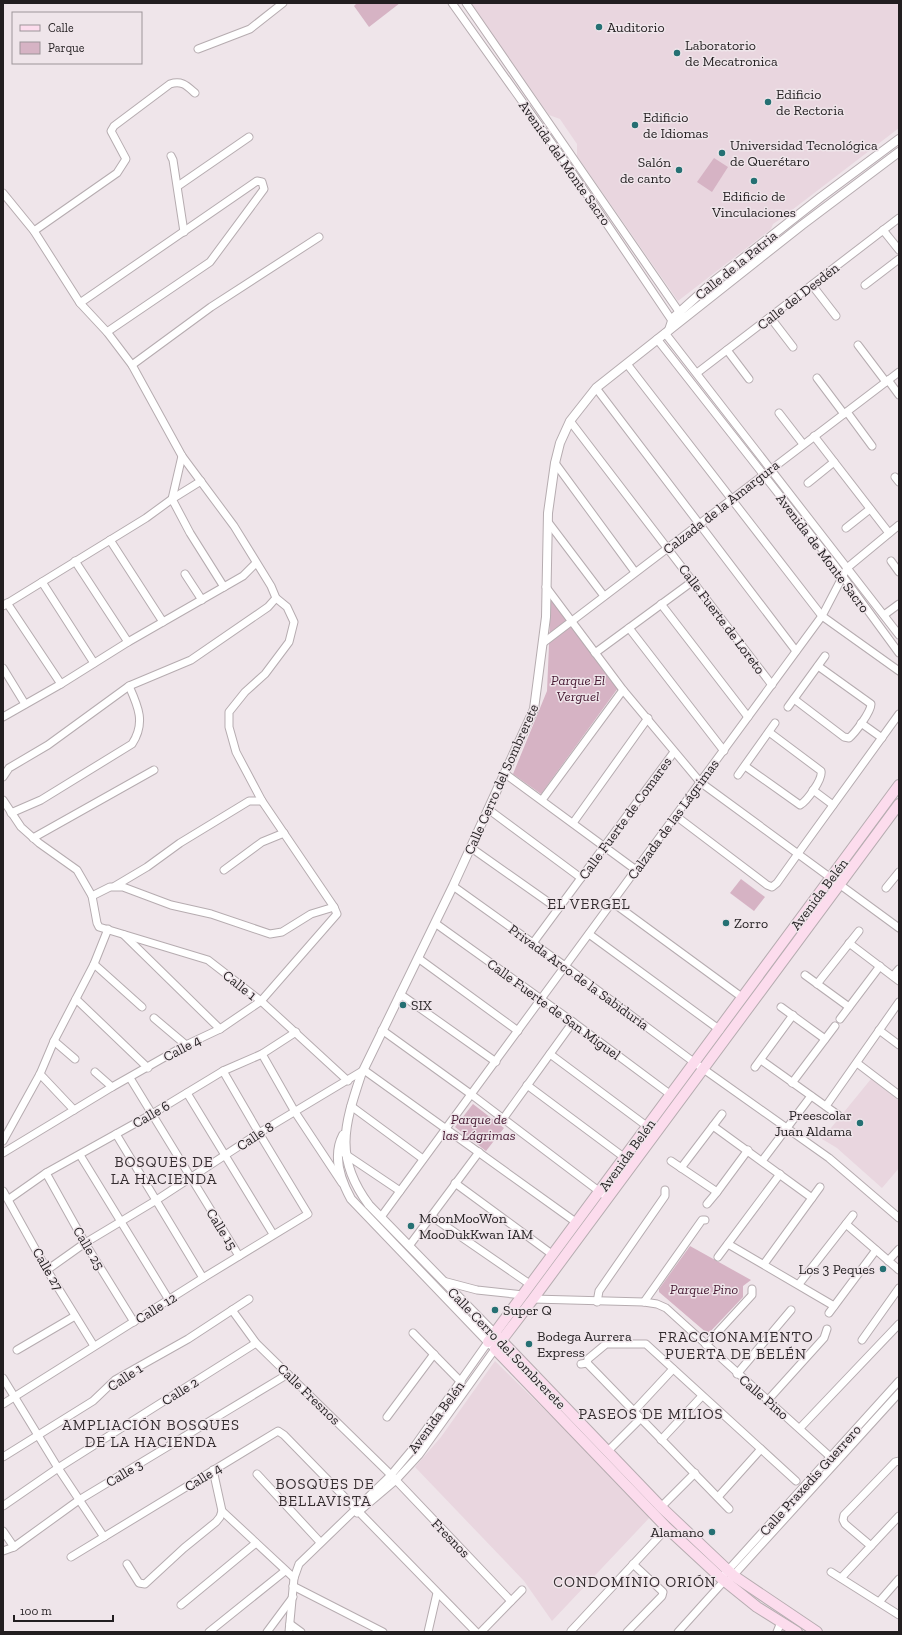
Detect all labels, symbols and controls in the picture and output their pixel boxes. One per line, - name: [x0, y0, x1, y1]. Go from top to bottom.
- legend: [12, 12, 142, 64]
- place label: Auditorio: [607, 19, 665, 36]
- text: Calle: [48, 21, 74, 35]
- marker: Auditorio: [594, 22, 604, 32]
- place label: Laboratorio de Mecatronica: [685, 37, 778, 70]
- text: Parque: [48, 41, 85, 55]
- marker: Laboratorio de Mecatronica: [672, 48, 682, 58]
- place label: Edificio de Rectoria: [776, 86, 844, 119]
- marker: Edificio de Rectoria: [763, 97, 773, 107]
- street label: Avenida del Monte Sacro: [515, 98, 614, 229]
- place label: Edificio de Idiomas: [643, 109, 708, 142]
- marker: Edificio de Idiomas: [630, 120, 640, 130]
- place label: Universidad Tecnológica de Querétaro: [730, 137, 878, 170]
- marker: Universidad Tecnológica de Querétaro: [717, 148, 727, 158]
- place label: Salón de canto: [620, 154, 671, 187]
- marker: Salón de canto: [674, 165, 684, 175]
- marker: Edificio de Vinculaciones: [749, 176, 759, 186]
- place label: Edificio de Vinculaciones: [711, 188, 796, 221]
- street label: Calle de la Patria: [692, 227, 781, 304]
- street label: Calle del Desdén: [754, 259, 843, 334]
- street label: Calzada de la Amargura: [660, 457, 783, 558]
- street label: Avenida de Monte Sacro: [772, 490, 873, 616]
- street label: Calle Fuerte de Loreto: [675, 561, 768, 678]
- park label: Parque El Verguel: [551, 672, 605, 705]
- street label: Calle Cerro del Sombrerete: [461, 701, 543, 857]
- street label: Calle Fuerte de Comares: [575, 754, 676, 883]
- street label: Calzada de las Lágrimas: [624, 756, 723, 883]
- street label: Avenida Belén: [787, 855, 852, 933]
- district label: EL VERGEL: [547, 895, 631, 913]
- place label: Zorro: [734, 915, 768, 932]
- marker: Zorro: [721, 918, 731, 928]
- street label: Privada Arco de la Sabiduría: [505, 921, 652, 1034]
- street label: Calle Fuerte de San Miguel: [484, 955, 624, 1064]
- street label: Calle 1: [219, 967, 261, 1004]
- place label: SIX: [411, 997, 432, 1014]
- marker: SIX: [398, 1000, 408, 1010]
- street label: Calle 4: [160, 1031, 205, 1065]
- street label: Calle 6: [129, 1097, 173, 1132]
- place label: Preescolar Juan Aldama: [774, 1107, 852, 1140]
- park label: Parque de las Lágrimas: [442, 1111, 516, 1144]
- street label: Avenida Belén: [596, 1116, 659, 1195]
- street label: Calle 8: [234, 1118, 277, 1155]
- marker: Preescolar Juan Aldama: [855, 1118, 865, 1128]
- district label: BOSQUES DE LA HACIENDA: [111, 1153, 217, 1188]
- street label: Calle 15: [202, 1205, 241, 1253]
- place label: MoonMooWon MooDukKwan IAM: [419, 1210, 533, 1243]
- marker: MoonMooWon MooDukKwan IAM: [406, 1221, 416, 1231]
- street label: Calle 25: [69, 1224, 108, 1273]
- street label: Calle 27: [28, 1245, 67, 1294]
- place label: Los 3 Peques: [799, 1261, 875, 1278]
- marker: Los 3 Peques: [878, 1264, 888, 1274]
- park label: Parque Pino: [670, 1281, 739, 1298]
- street label: Calle Cerro del Sombrerete: [444, 1284, 570, 1413]
- street label: Calle 12: [132, 1289, 180, 1328]
- place label: Super Q: [503, 1302, 552, 1319]
- marker: Super Q: [490, 1305, 500, 1315]
- place label: Bodega Aurrera Express: [537, 1328, 632, 1361]
- district label: FRACCIONAMIENTO PUERTA DE BELÉN: [658, 1328, 814, 1363]
- marker: Bodega Aurrera Express: [524, 1339, 534, 1349]
- street label: Calle 1: [105, 1360, 147, 1395]
- street label: Calle Fresnos: [274, 1360, 344, 1429]
- street label: Calle Pino: [735, 1371, 792, 1424]
- street label: Calle 2: [159, 1374, 202, 1409]
- street label: Avenida Belén: [405, 1378, 468, 1457]
- district label: PASEOS DE MILIOS: [578, 1405, 724, 1423]
- district label: AMPLIACIÓN BOSQUES DE LA HACIENDA: [62, 1416, 240, 1451]
- street label: Calle Praxedis Guerrero: [756, 1421, 865, 1539]
- street label: Calle 3: [103, 1456, 146, 1491]
- street label: Calle 4: [182, 1459, 225, 1495]
- district label: BOSQUES DE BELLAVISTA: [275, 1475, 375, 1510]
- street label: Fresnos: [428, 1515, 473, 1561]
- place label: Alamano: [650, 1524, 704, 1541]
- marker: Alamano: [707, 1527, 717, 1537]
- district label: CONDOMINIO ORIÓN: [553, 1573, 717, 1591]
- scale bar: [14, 1597, 113, 1623]
- text: 100 m: [20, 1604, 52, 1618]

